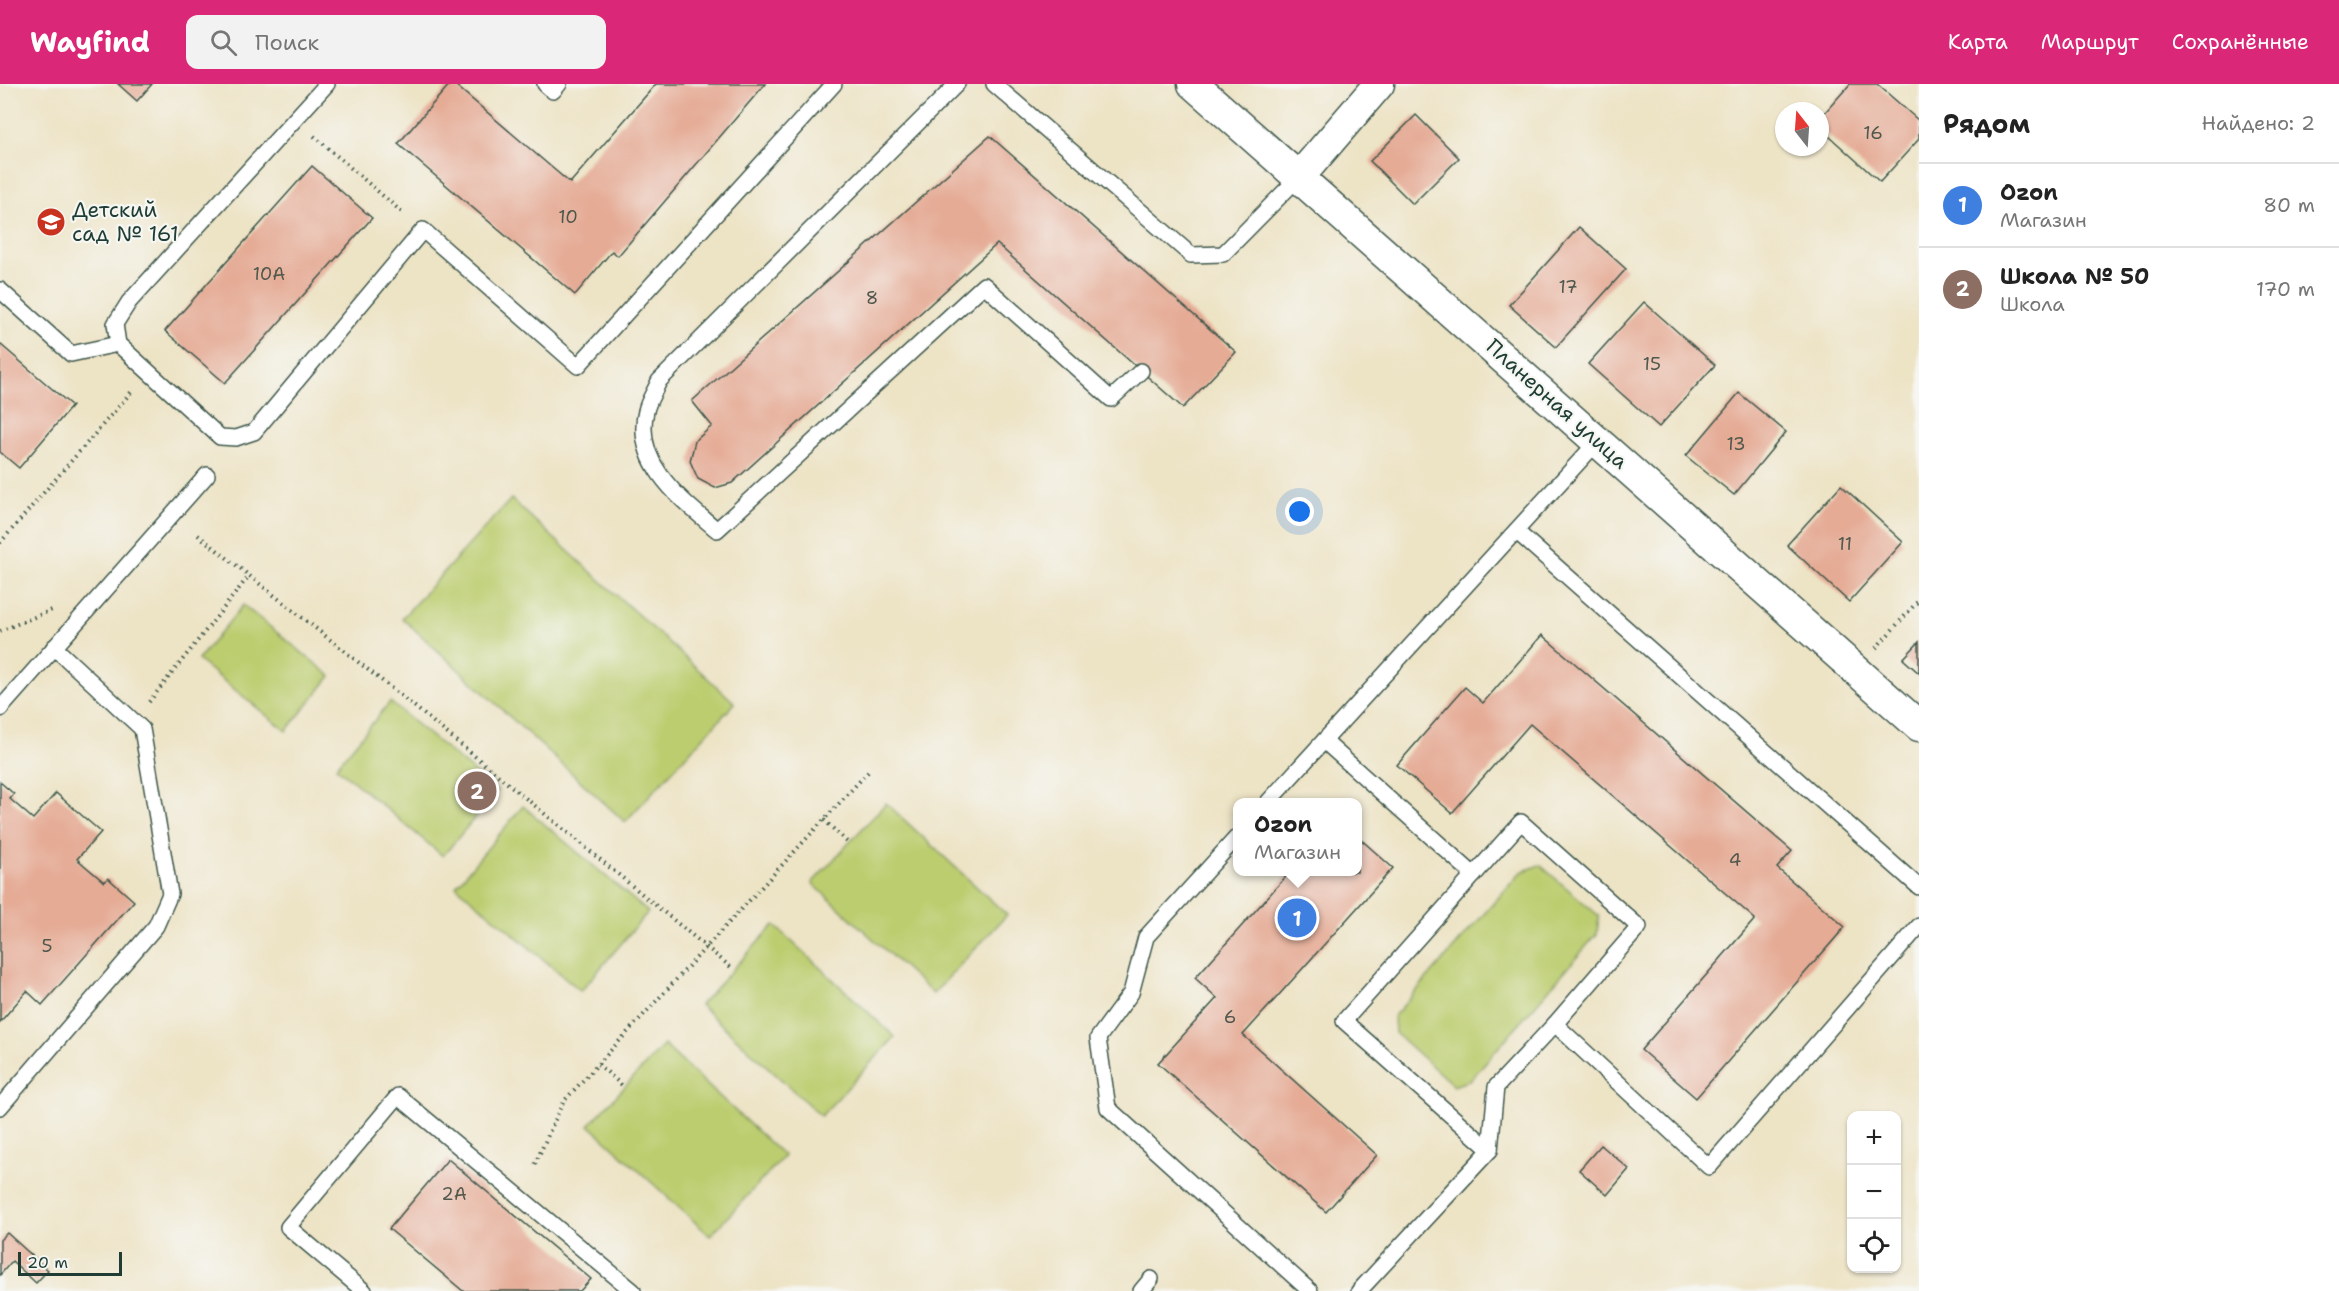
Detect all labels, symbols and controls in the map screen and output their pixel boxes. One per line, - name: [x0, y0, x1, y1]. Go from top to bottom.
- search box: [186, 15, 606, 69]
- text: Wayfind: [30, 23, 150, 61]
- icon: search: [207, 26, 240, 59]
- text: Поиск: [255, 28, 319, 57]
- text: Карта: [1948, 28, 2008, 56]
- text: Маршрут: [2041, 28, 2139, 56]
- text: Сохранённые: [2172, 28, 2309, 56]
- north arrow: [1775, 102, 1829, 156]
- text: Рядом: [1943, 106, 2030, 141]
- text: Найдено: 2: [2202, 110, 2315, 136]
- house number: 16: [1863, 121, 1883, 145]
- text: Ozon: [2000, 178, 2058, 207]
- text: 1: [1958, 192, 1967, 218]
- text: 80 m: [2263, 192, 2315, 218]
- place label: Детский сад № 161: [72, 196, 179, 248]
- house number: 10: [558, 205, 578, 229]
- school or university icon: Детский сад № 161: [35, 206, 67, 238]
- text: Магазин: [2000, 207, 2087, 233]
- house number: 10А: [253, 262, 285, 286]
- text: Школа № 50: [2000, 262, 2149, 291]
- house number: 17: [1558, 275, 1578, 299]
- text: 2: [1956, 276, 1970, 302]
- text: 170 m: [2256, 276, 2315, 302]
- house number: 8: [866, 286, 878, 310]
- text: Школа: [2000, 291, 2065, 317]
- street label: Планерная улица: [1480, 333, 1634, 475]
- house number: 15: [1643, 352, 1661, 376]
- house number: 13: [1726, 432, 1746, 456]
- your location: [1285, 497, 1314, 526]
- house number: 11: [1838, 532, 1852, 556]
- pin: 2: [458, 768, 496, 814]
- popup: [1233, 798, 1362, 876]
- text: Ozon: [1254, 810, 1312, 839]
- text: Магазин: [1254, 839, 1341, 865]
- house number: 4: [1729, 848, 1741, 872]
- pin: 1: [1278, 896, 1316, 940]
- house number: 5: [41, 934, 53, 958]
- house number: 6: [1224, 1005, 1236, 1029]
- map controls: [1847, 1111, 1901, 1273]
- button: +: [1847, 1111, 1901, 1165]
- button: −: [1847, 1165, 1901, 1219]
- house number: 2А: [441, 1182, 467, 1206]
- button: locate: [1847, 1219, 1901, 1273]
- scale bar: [18, 1249, 122, 1276]
- text: 20 m: [27, 1252, 68, 1273]

